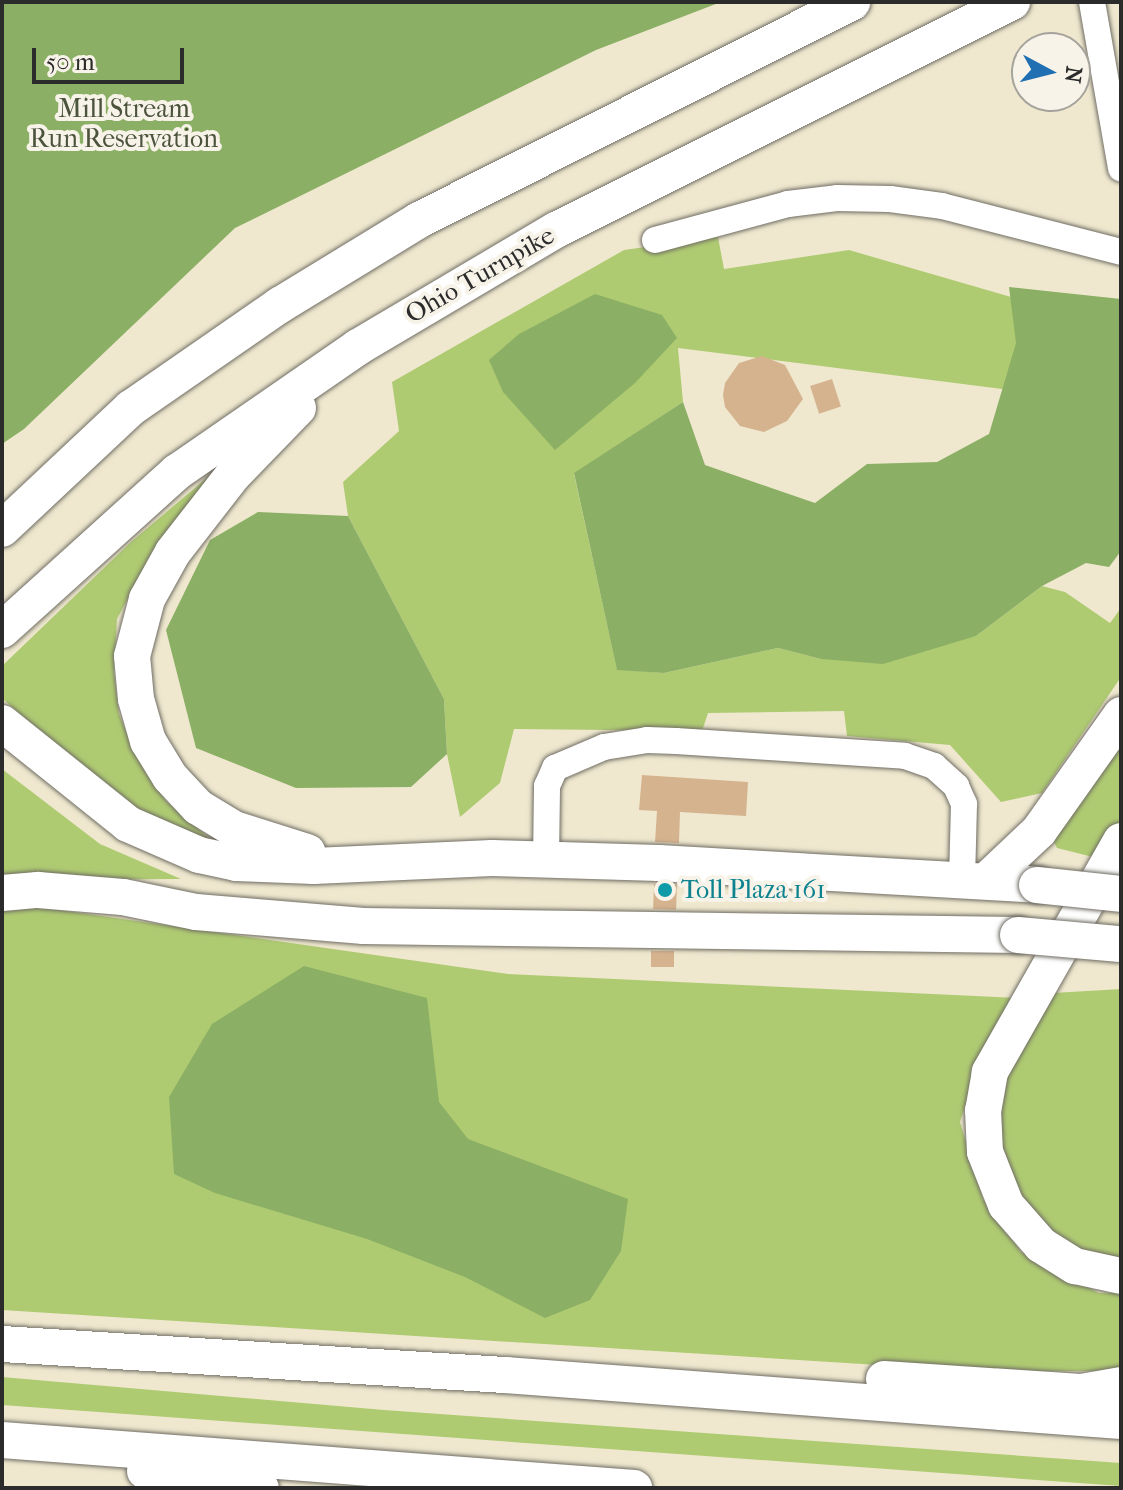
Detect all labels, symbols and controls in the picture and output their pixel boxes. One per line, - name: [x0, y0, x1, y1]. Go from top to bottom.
- scale bar: [36, 32, 188, 82]
- north arrow: [1011, 32, 1091, 112]
- text: 50 m: [46, 48, 95, 76]
- text: N: [1059, 65, 1087, 85]
- park label: Mill Stream Run Reservation: [30, 93, 218, 154]
- street label: Ohio Turnpike: [400, 220, 560, 330]
- place label: Toll Plaza 161: [681, 874, 825, 906]
- marker: Toll Plaza 161: [656, 881, 674, 899]

